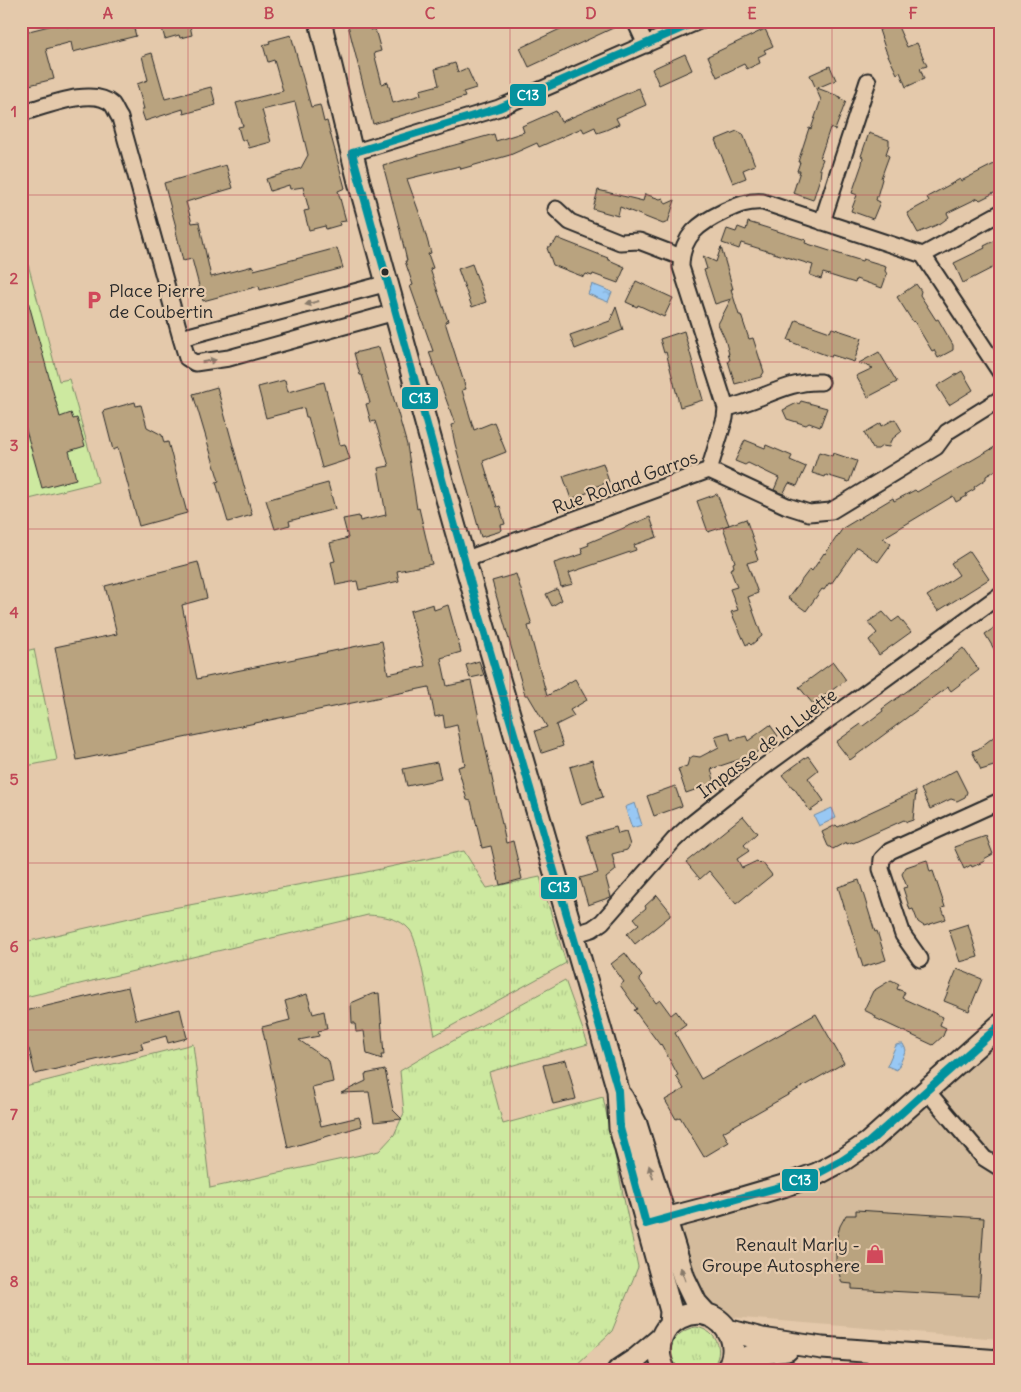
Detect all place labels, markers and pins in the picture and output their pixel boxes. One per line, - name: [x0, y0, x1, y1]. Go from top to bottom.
- unlabelled marker: [380, 267, 390, 277]
- place label: Place Pierre de Coubertin: [109, 279, 213, 323]
- parking icon: Place Pierre de Coubertin: [83, 289, 105, 311]
- place label: Renault Marly - Groupe Autosphere: [702, 1233, 860, 1277]
- shop icon: Renault Marly - Groupe Autosphere: [864, 1243, 886, 1265]

